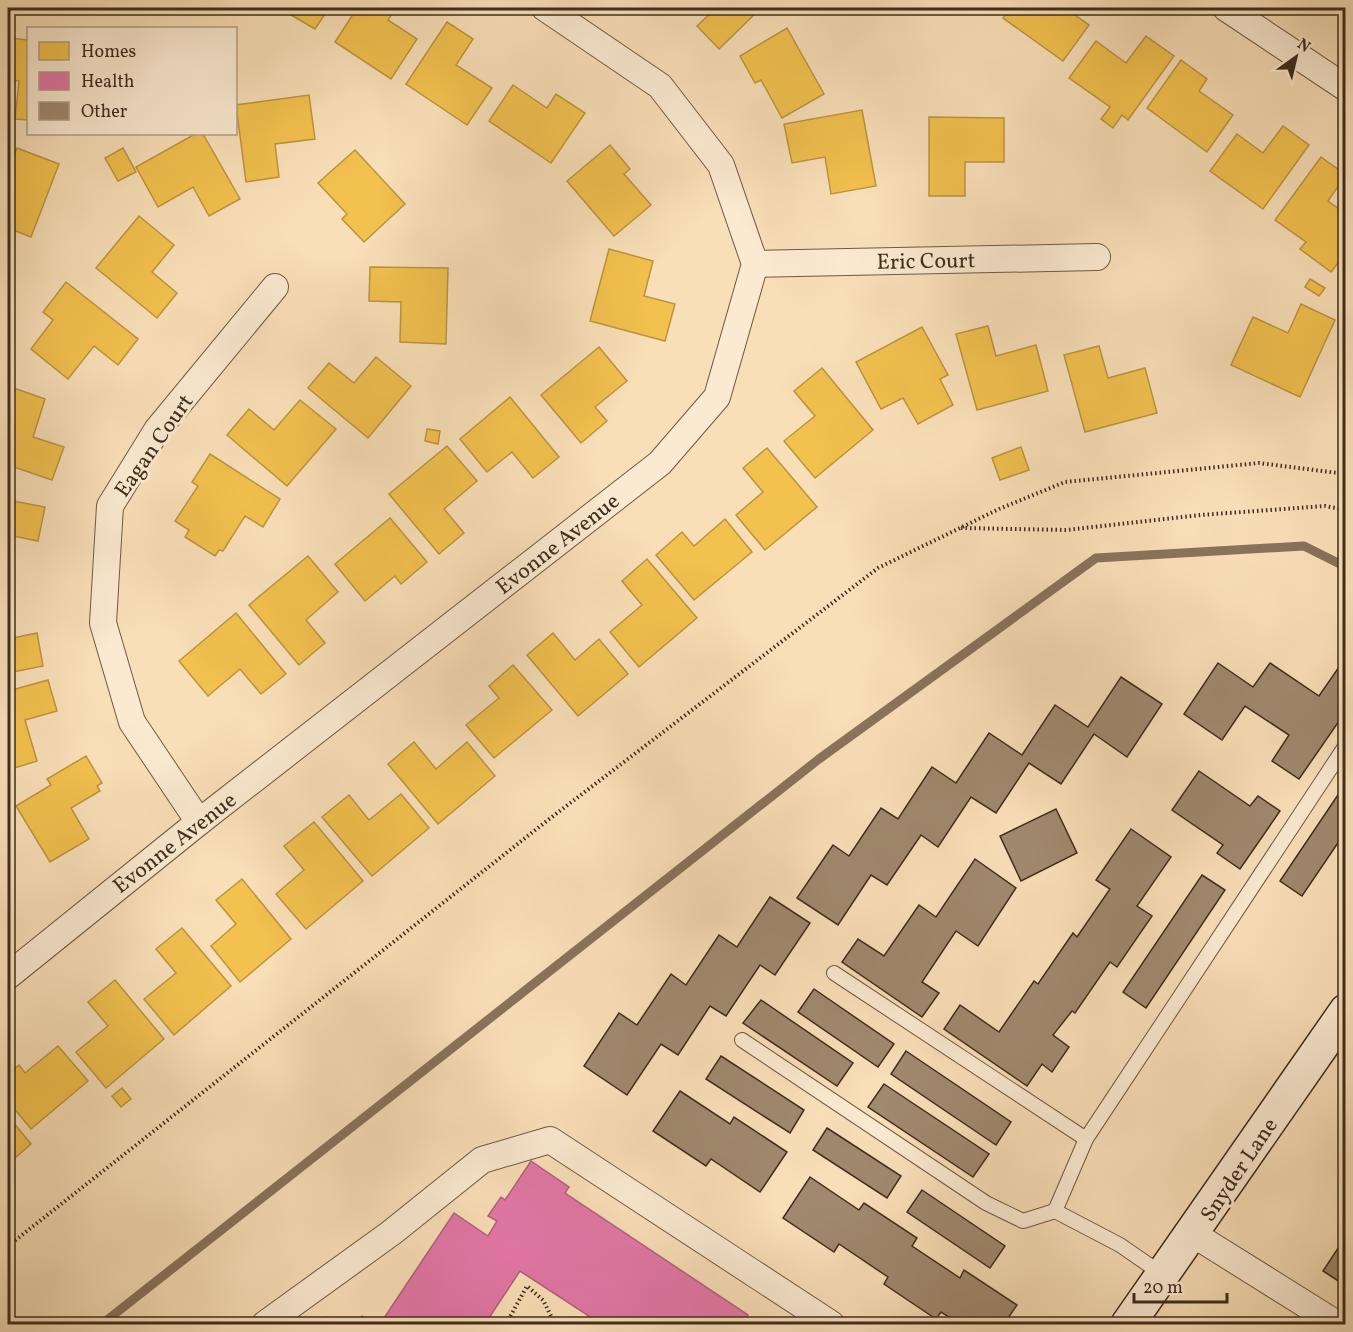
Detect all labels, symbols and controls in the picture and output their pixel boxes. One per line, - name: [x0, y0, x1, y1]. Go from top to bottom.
- legend: [27, 27, 237, 135]
- north arrow: [1266, 27, 1326, 87]
- text: N: [1292, 34, 1315, 59]
- text: Homes: [81, 40, 136, 65]
- text: Health: [81, 70, 135, 95]
- text: Other: [81, 100, 128, 125]
- street label: Eric Court: [876, 246, 976, 279]
- street label: Eagan Court: [108, 388, 202, 504]
- street label: Evonne Avenue: [490, 487, 627, 603]
- street label: Evonne Avenue: [107, 786, 244, 902]
- street label: Snyder Lane: [1194, 1112, 1286, 1229]
- scale bar: [1134, 1266, 1227, 1304]
- text: 20 m: [1143, 1276, 1183, 1301]

